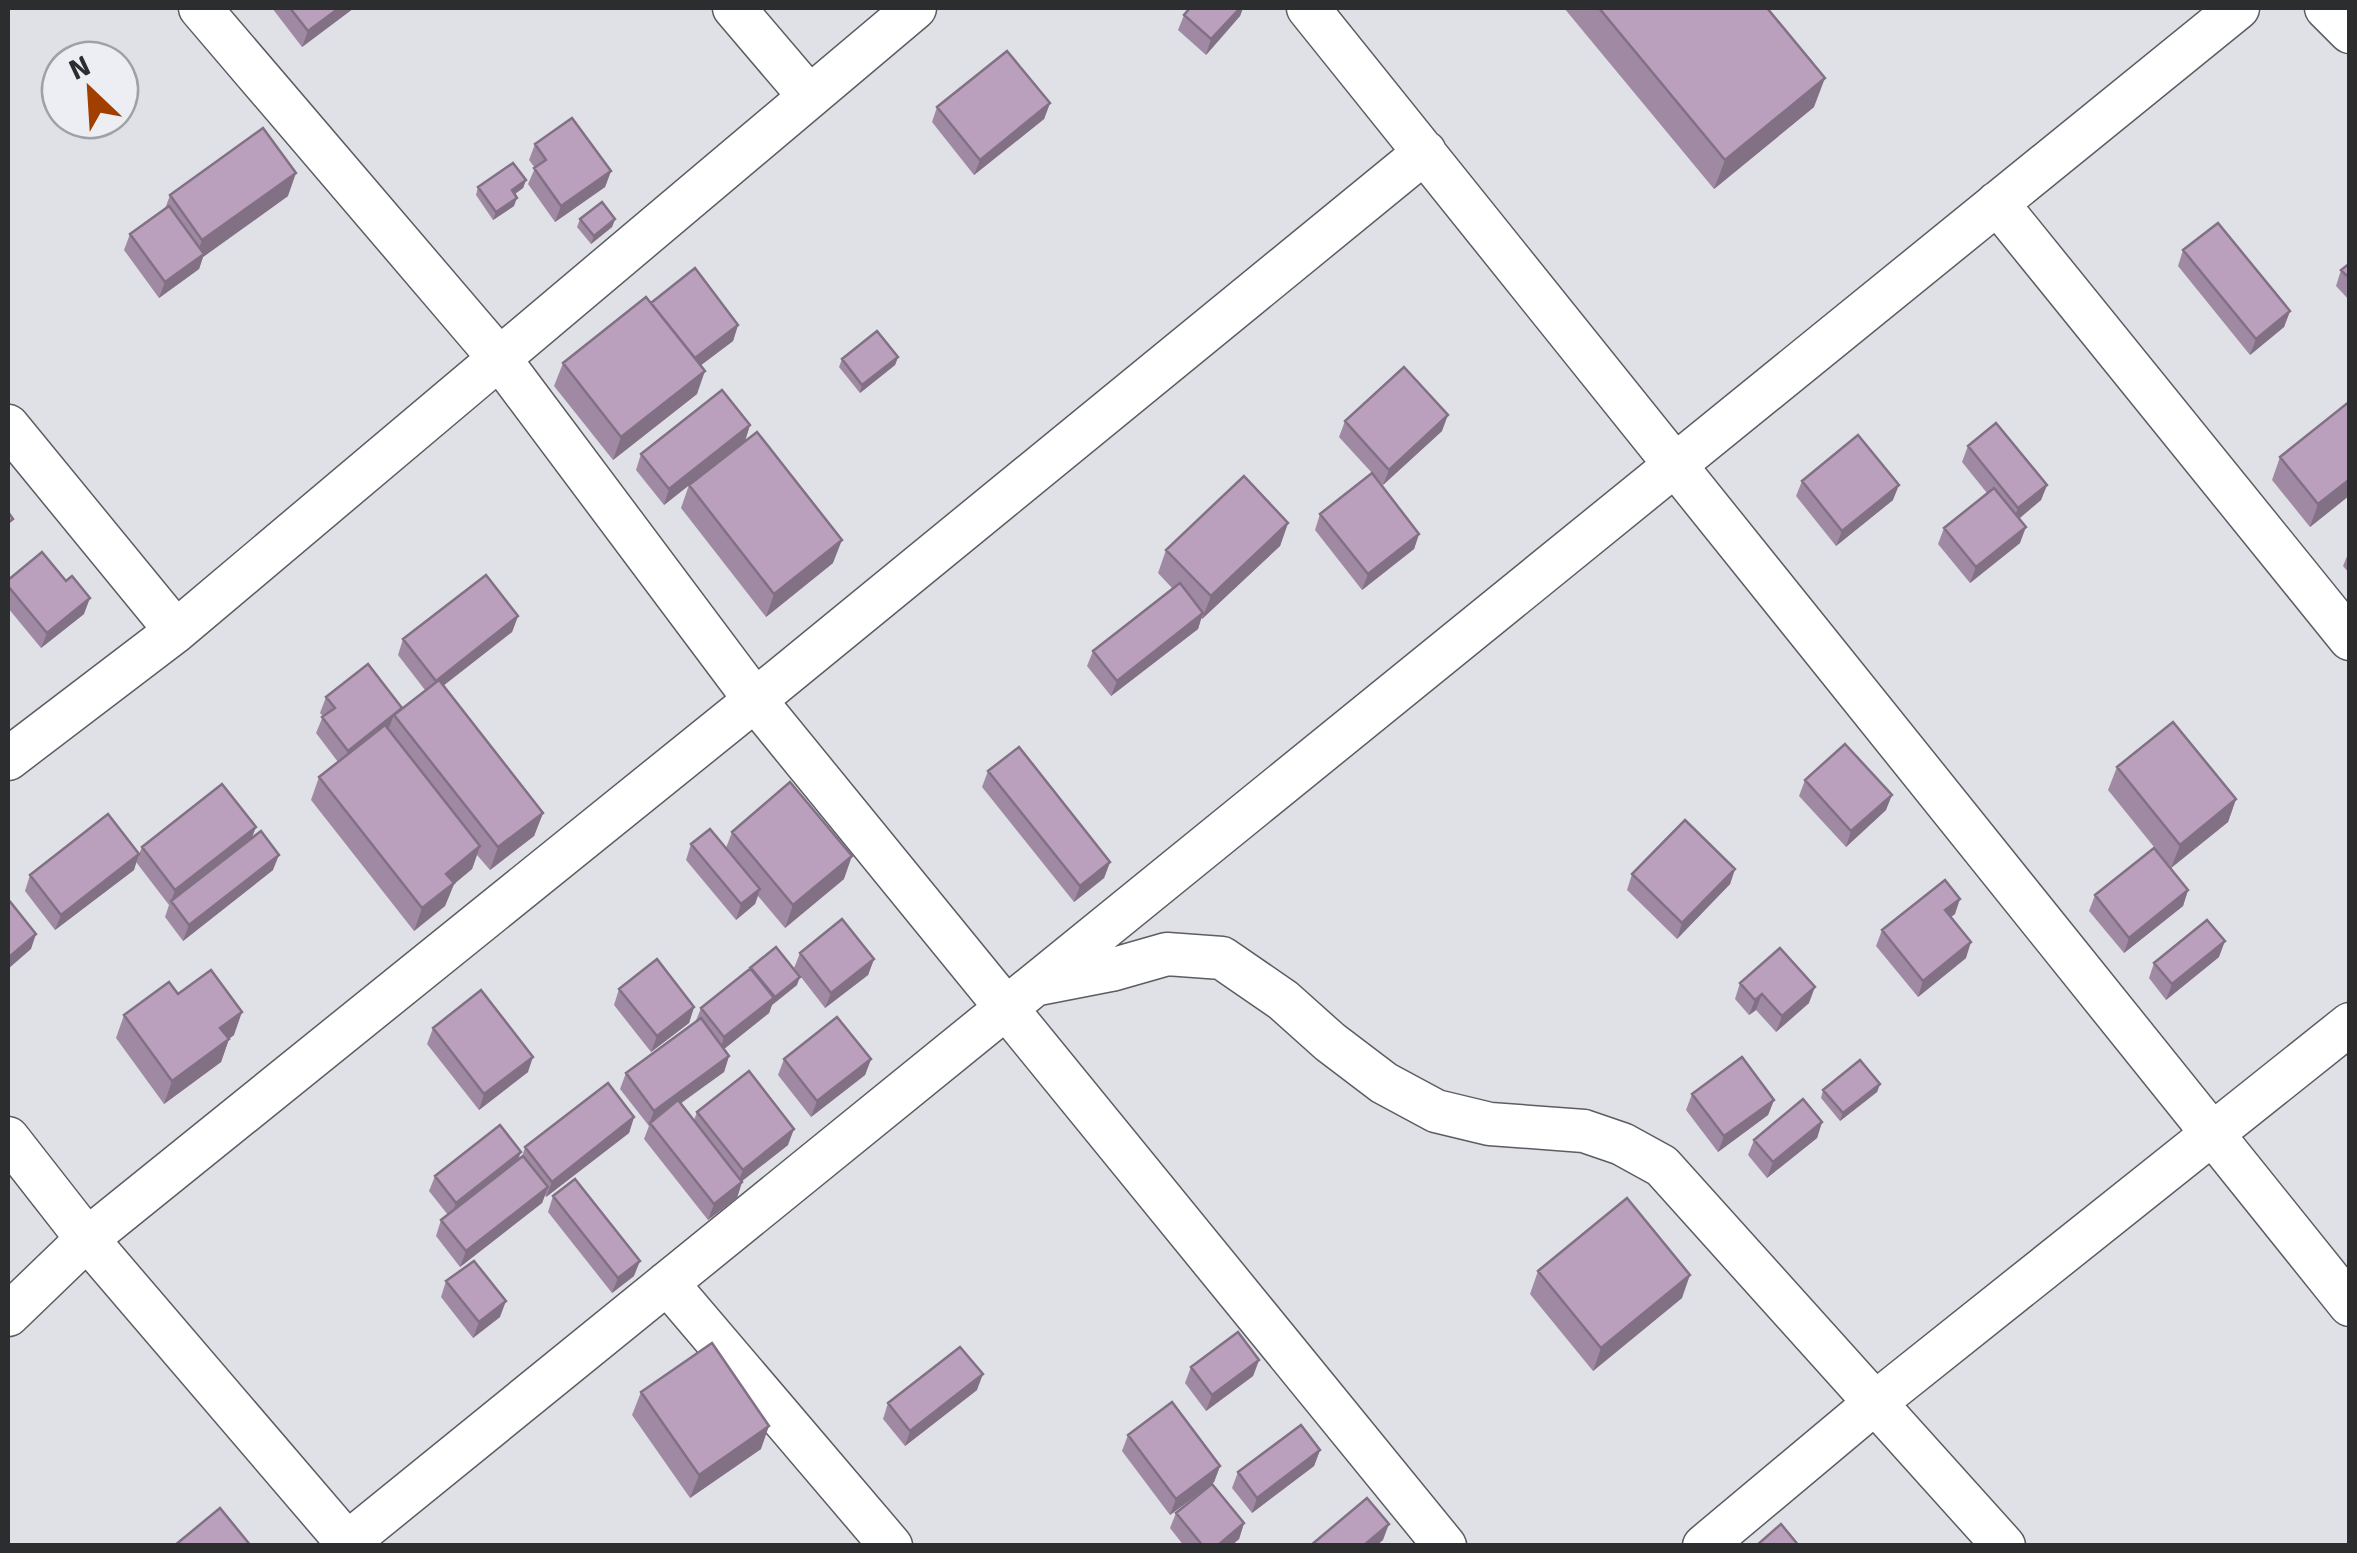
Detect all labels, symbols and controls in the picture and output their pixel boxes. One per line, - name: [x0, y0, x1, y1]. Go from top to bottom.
- north arrow: [40, 40, 140, 140]
- text: N: [64, 49, 96, 88]

